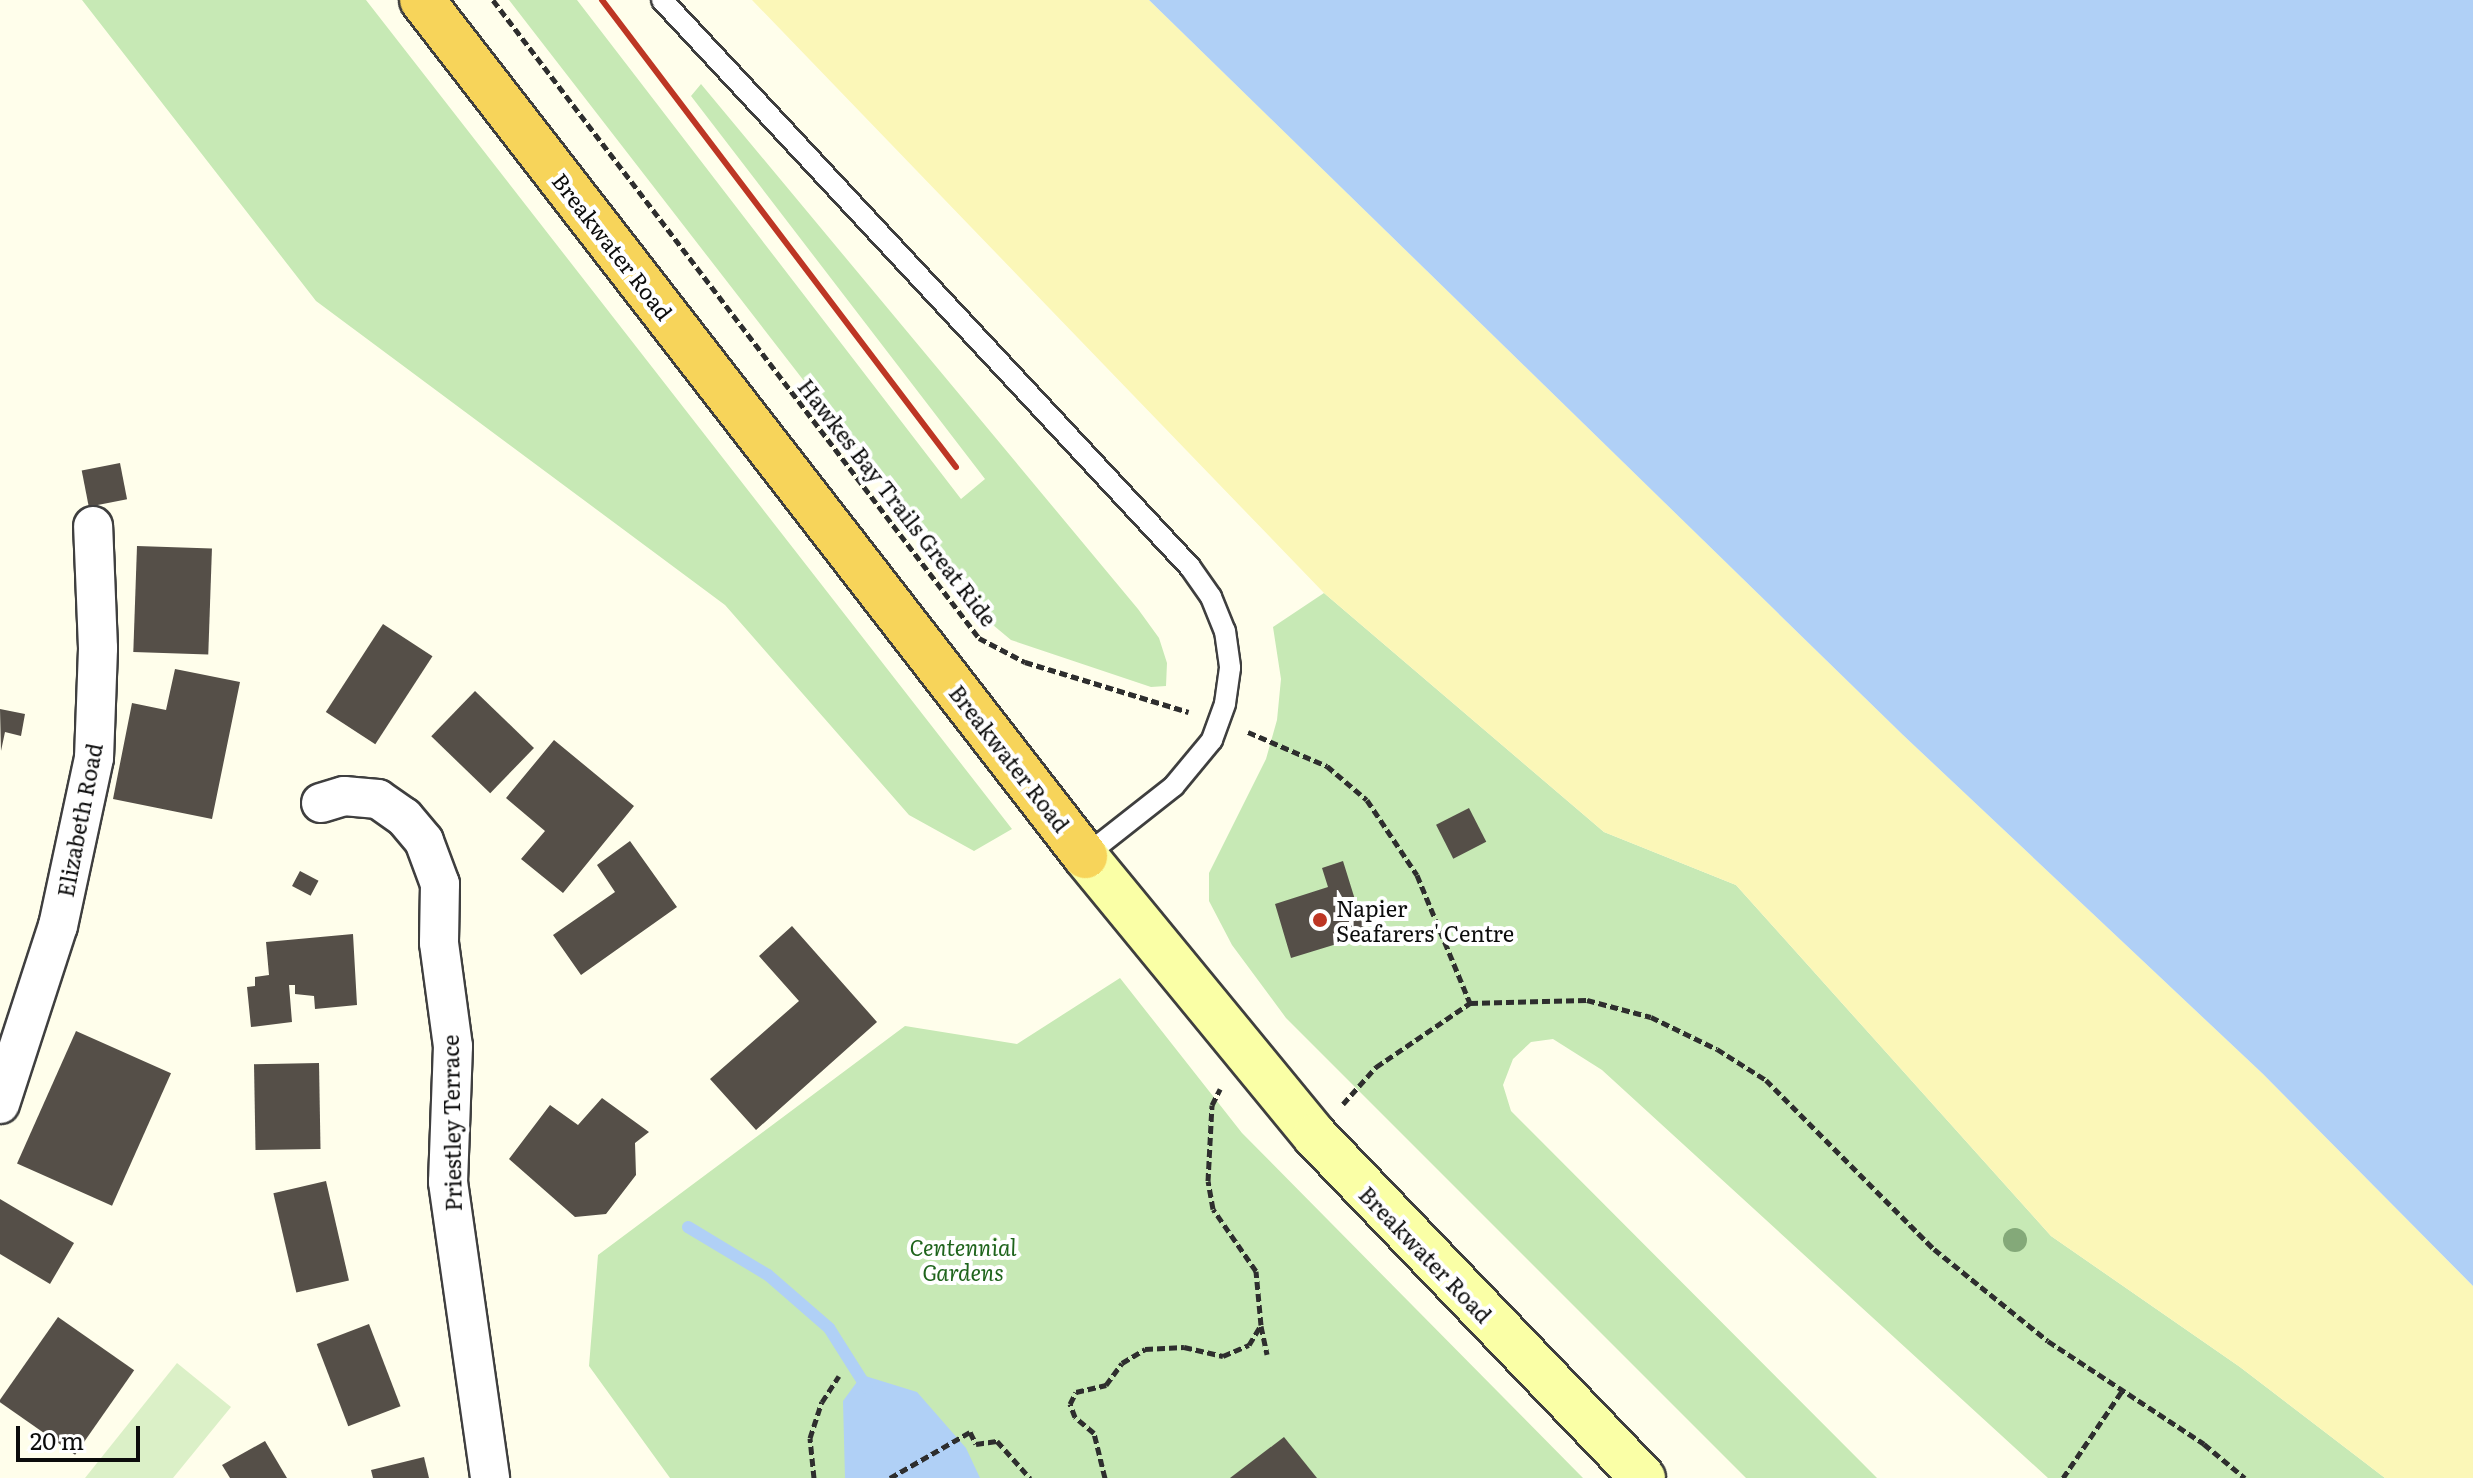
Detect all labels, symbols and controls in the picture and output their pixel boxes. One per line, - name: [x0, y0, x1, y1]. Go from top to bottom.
- street label: Breakwater Road: [547, 167, 679, 325]
- street label: Hawkes Bay Trails Great Ride: [793, 373, 1003, 631]
- street label: Breakwater Road: [944, 679, 1076, 837]
- street label: Elizabeth Road: [51, 741, 107, 899]
- place label: Napier Seafarers' Centre: [1336, 894, 1514, 946]
- marker: Napier Seafarers' Centre: [1311, 911, 1329, 929]
- street label: Priestley Terrace: [436, 1034, 466, 1212]
- street label: Breakwater Road: [1354, 1180, 1498, 1328]
- park label: Centennial Gardens: [910, 1233, 1016, 1284]
- scale bar: [20, 1410, 144, 1460]
- text: 20 m: [30, 1422, 84, 1457]

